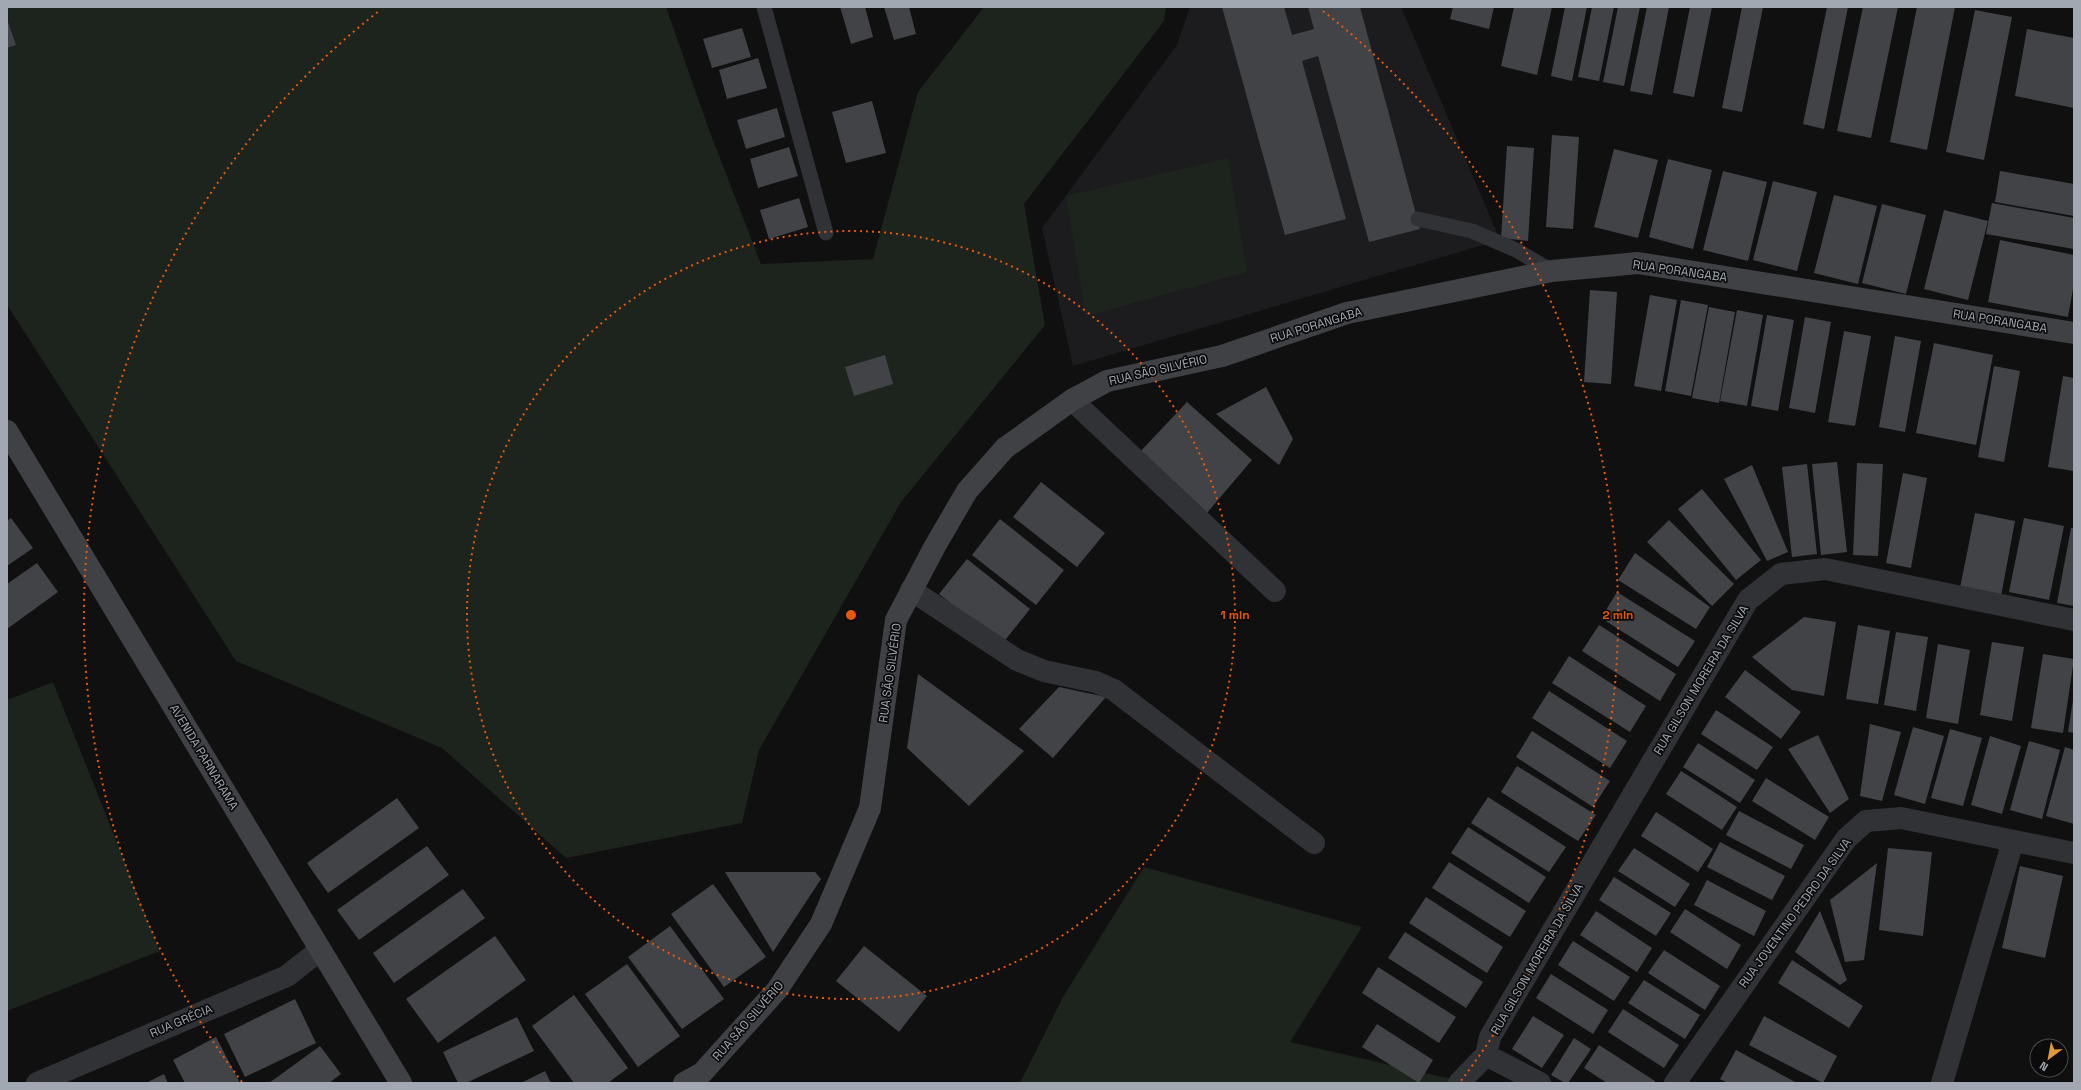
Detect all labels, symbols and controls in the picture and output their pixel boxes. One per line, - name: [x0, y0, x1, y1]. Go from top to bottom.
- street label: RUA PORANGABA: [1632, 256, 1729, 286]
- street label: RUA PORANGABA: [1268, 303, 1364, 347]
- street label: RUA PORANGABA: [1952, 306, 2049, 336]
- street label: RUA SÃO SILVÉRIO: [1107, 351, 1209, 389]
- street label: RUA GILSON MOREIRA DA SILVA: [1650, 602, 1752, 758]
- text: 1 min: [1220, 607, 1250, 623]
- text: 2 min: [1602, 607, 1634, 623]
- centre of rings: [844, 608, 858, 622]
- street label: RUA SÃO SILVÉRIO: [875, 622, 905, 724]
- street label: AVENIDA PARNARAMA: [166, 701, 242, 813]
- street label: RUA JOVENTINO PEDRO DA SILVA: [1735, 835, 1855, 991]
- street label: RUA GILSON MOREIRA DA SILVA: [1487, 880, 1587, 1037]
- street label: RUA SÃO SILVÉRIO: [709, 978, 787, 1064]
- street label: RUA GRÉCIA: [147, 1001, 215, 1041]
- north arrow: [2029, 1038, 2069, 1078]
- text: N: [2037, 1059, 2051, 1074]

